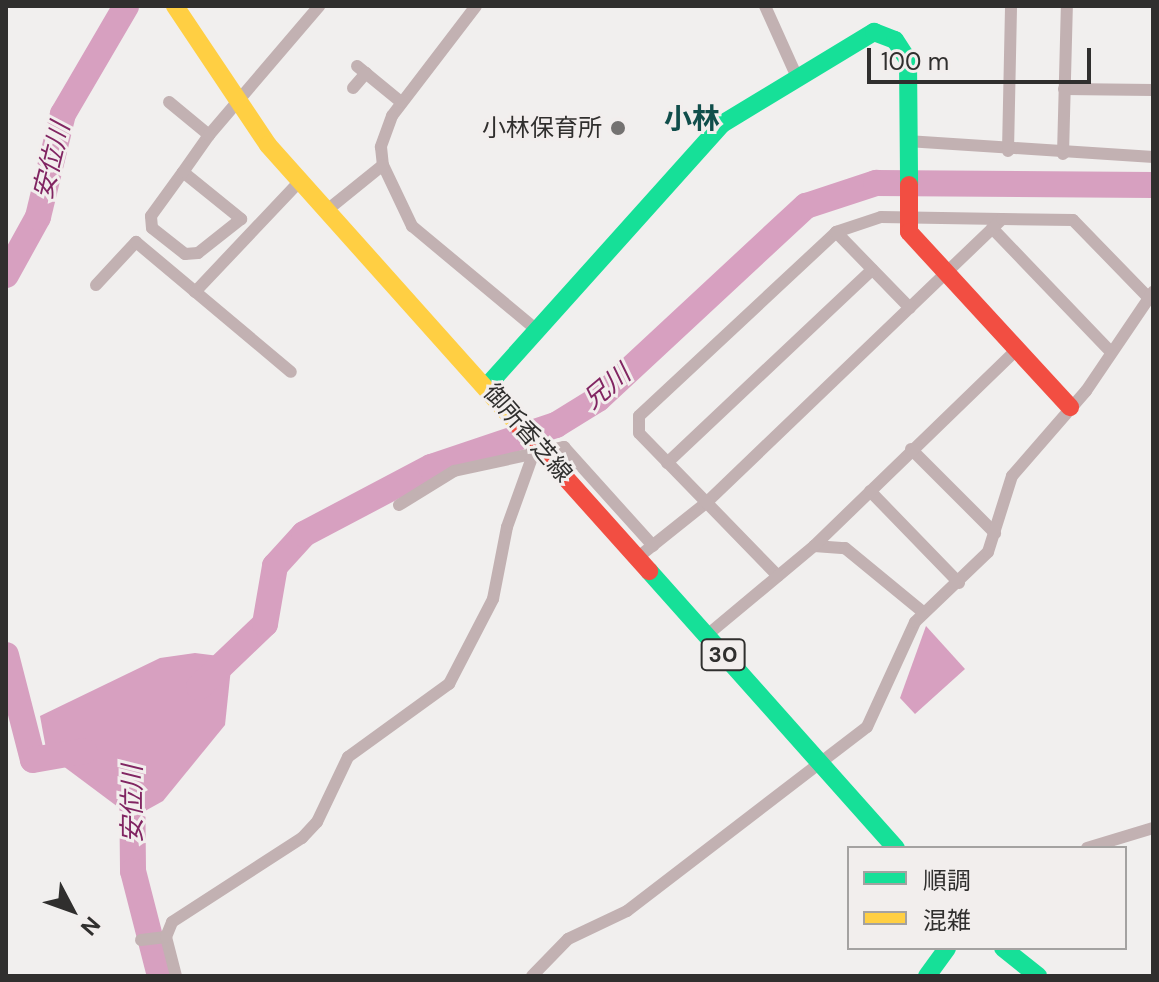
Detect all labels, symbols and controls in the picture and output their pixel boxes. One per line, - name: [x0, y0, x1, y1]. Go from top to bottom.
- scale bar: [871, 32, 1095, 82]
- text: 100 m: [881, 46, 949, 77]
- district label: 小林: [664, 102, 720, 136]
- place label: 小林保育所: [482, 114, 602, 142]
- water label: 安位川: [27, 119, 77, 203]
- marker: 小林保育所: [609, 119, 627, 137]
- water label: 兄川: [577, 358, 637, 416]
- street label: 御所香芝線: [478, 378, 578, 488]
- road number: 30: [699, 637, 747, 673]
- water label: 安位川: [117, 765, 149, 843]
- legend: [847, 846, 1127, 950]
- text: 順調: [923, 865, 971, 896]
- north arrow: [32, 870, 112, 950]
- text: 混雑: [923, 905, 971, 936]
- text: N: [74, 910, 107, 942]

